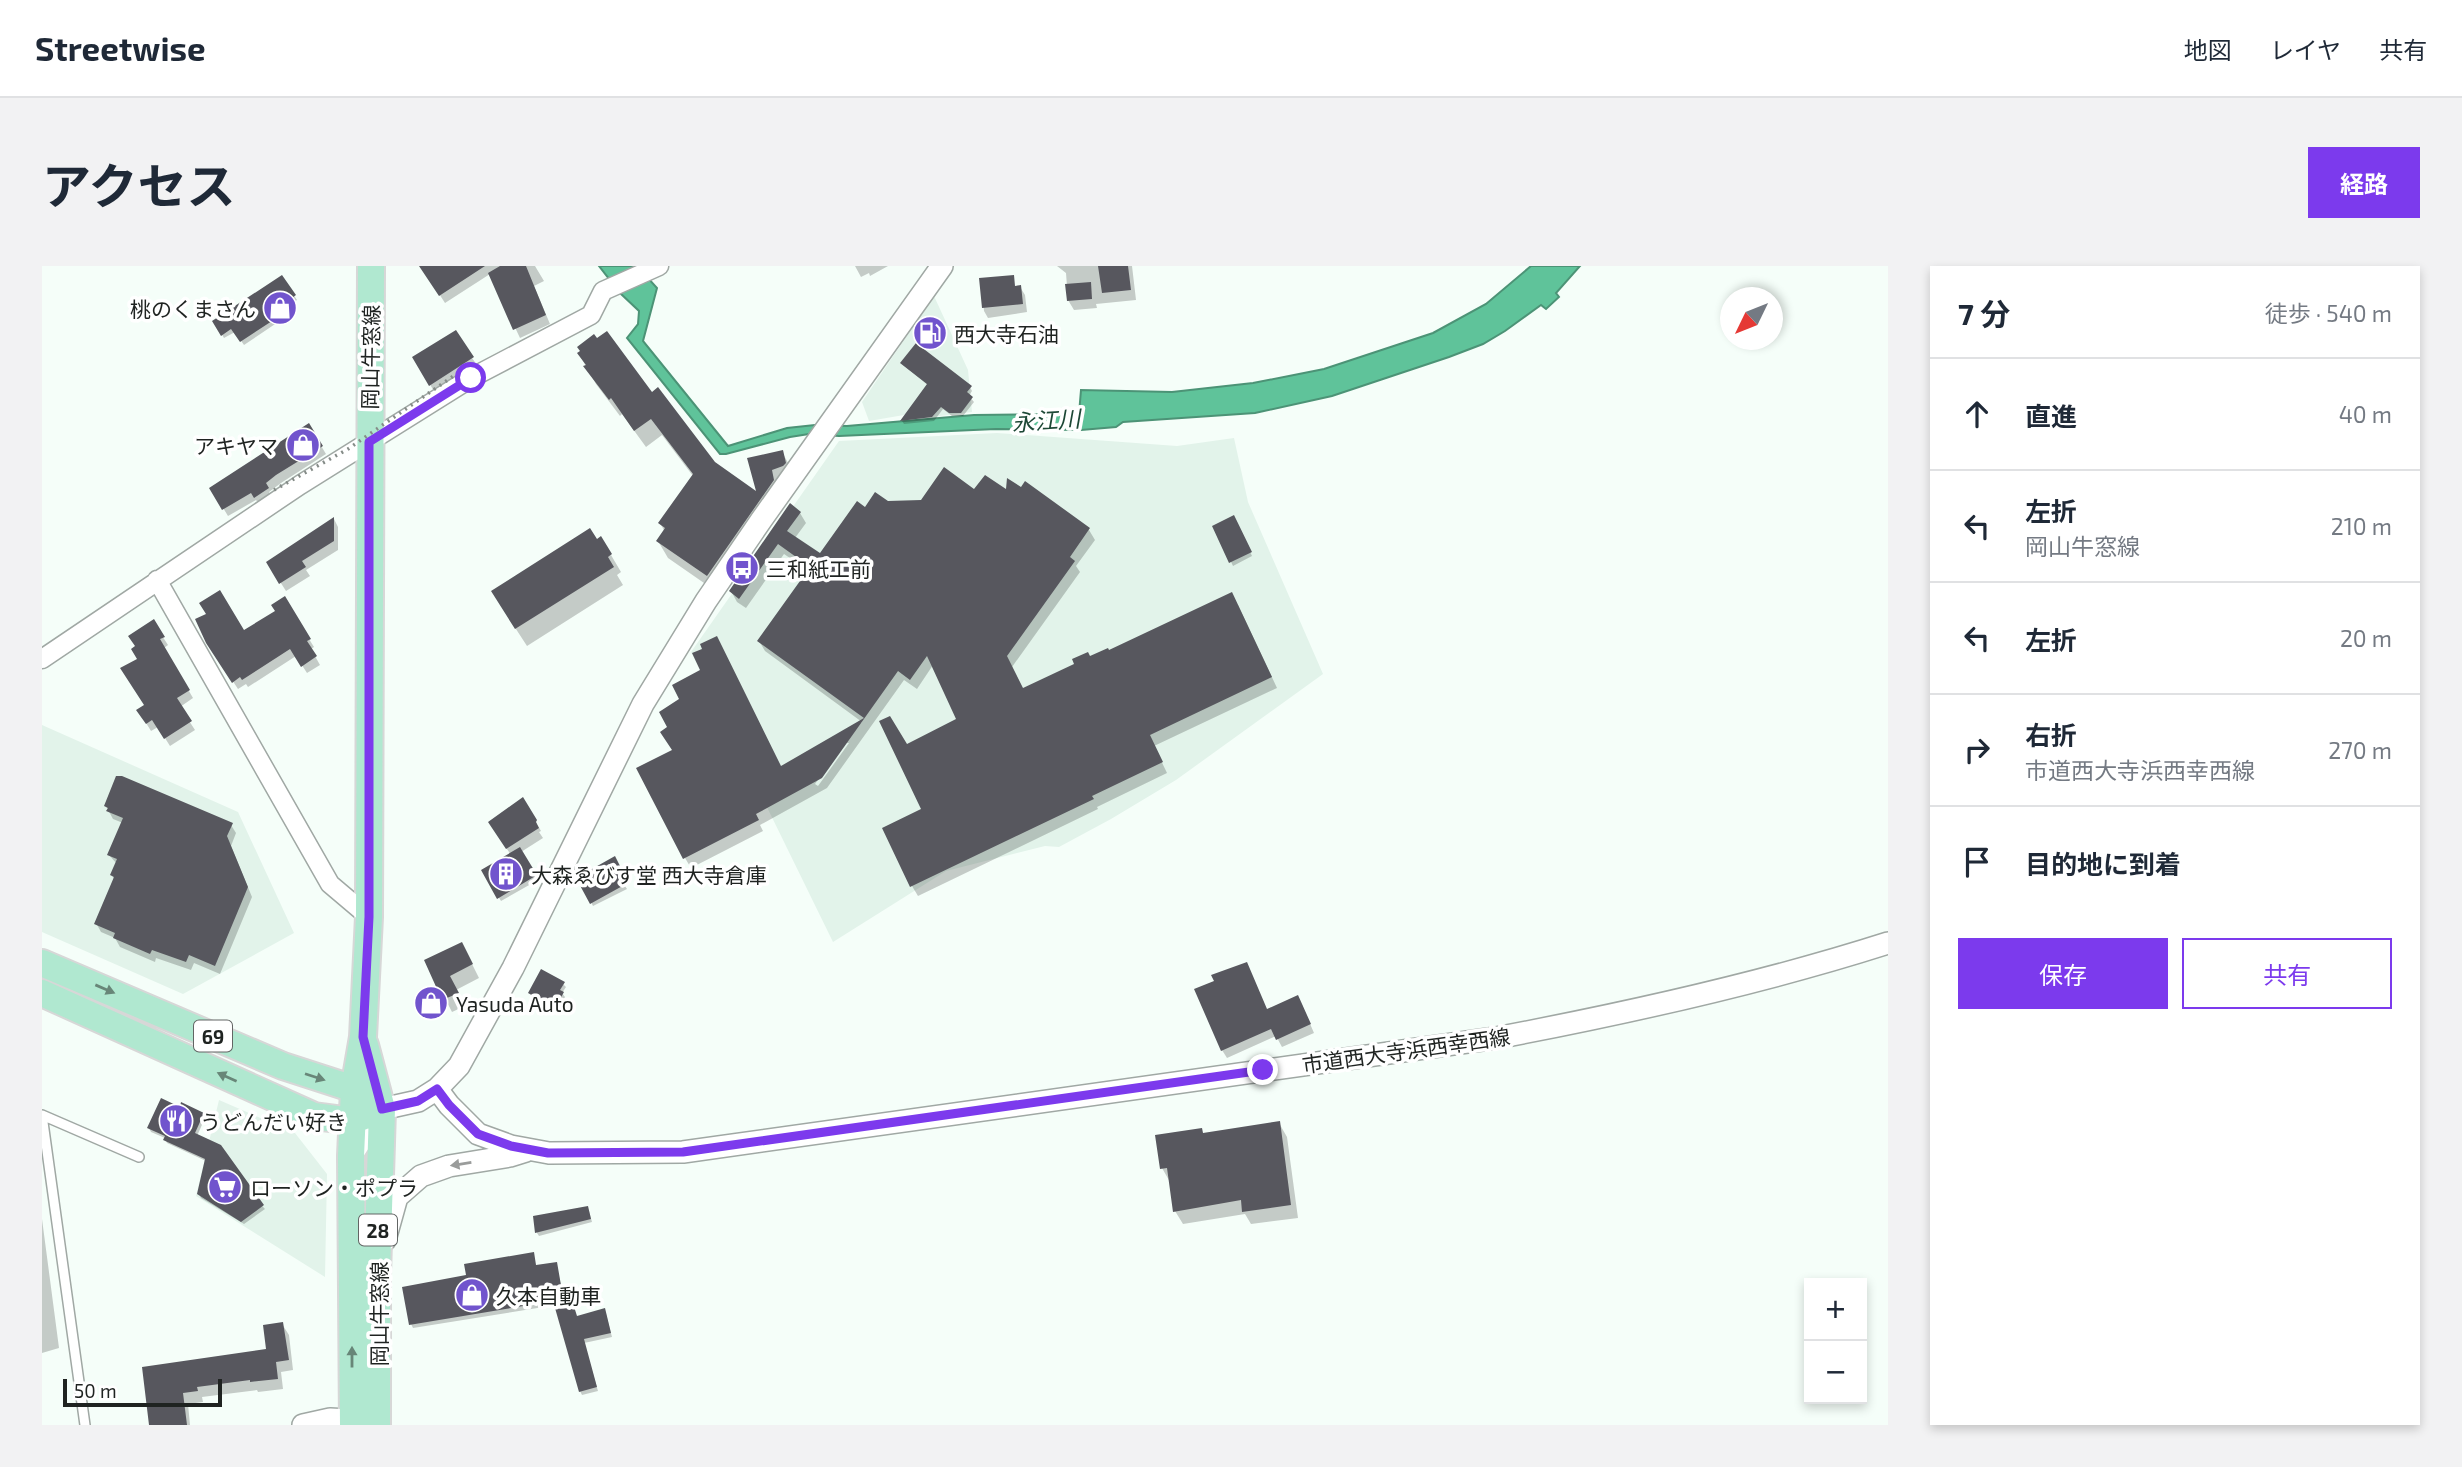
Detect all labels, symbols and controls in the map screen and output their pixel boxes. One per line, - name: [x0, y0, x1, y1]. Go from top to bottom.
- text: Streetwise: [35, 28, 206, 68]
- text: 地図: [2184, 35, 2232, 64]
- text: レイヤ: [2270, 35, 2341, 64]
- text: 共有: [2379, 35, 2427, 64]
- button: 経路: [2308, 147, 2420, 218]
- text: アクセス: [42, 155, 236, 214]
- north arrow: [1720, 287, 1783, 350]
- shop icon: 桃のくまさん: [261, 289, 299, 327]
- text: 7 分: [1958, 295, 2010, 331]
- place label: 桃のくまさん: [130, 296, 256, 321]
- text: 徒歩 · 540 m: [2265, 299, 2392, 327]
- street label: 岡山牛窓線: [357, 304, 383, 410]
- fuel station icon: 西大寺石油: [911, 314, 949, 352]
- place label: 西大寺石油: [954, 321, 1059, 346]
- route start: [455, 362, 486, 393]
- icon: ahead: [1958, 395, 1996, 433]
- text: 直進: [2025, 400, 2077, 431]
- text: 40 m: [2339, 400, 2392, 428]
- water label: 永江川: [1011, 403, 1084, 436]
- shop icon: アキヤマ: [284, 426, 322, 464]
- place label: アキヤマ: [194, 433, 278, 458]
- text: 左折: [2025, 495, 2077, 526]
- icon: left: [1958, 507, 1996, 545]
- text: 210 m: [2331, 512, 2392, 540]
- text: 岡山牛窓線: [2025, 532, 2140, 560]
- bus stop icon: 三和紙工前: [723, 549, 761, 587]
- place label: 三和紙工前: [766, 556, 871, 581]
- icon: left: [1958, 619, 1996, 657]
- text: 左折: [2025, 624, 2077, 655]
- text: 20 m: [2340, 624, 2392, 652]
- text: 右折: [2025, 719, 2077, 750]
- icon: right: [1958, 731, 1996, 769]
- text: 270 m: [2328, 736, 2392, 764]
- text: 市道西大寺浜西幸西線: [2025, 756, 2255, 784]
- icon: arrive: [1958, 843, 1996, 881]
- text: 目的地に到着: [2025, 848, 2181, 879]
- building icon: 大森ゑびす堂 西大寺倉庫: [487, 855, 525, 893]
- place label: 大森ゑびす堂 西大寺倉庫: [531, 862, 767, 887]
- button: 保存: [1958, 938, 2168, 1009]
- button: 共有: [2182, 938, 2392, 1009]
- one-way arrow: [94, 984, 115, 995]
- shop icon: Yasuda Auto: [412, 984, 450, 1022]
- place label: Yasuda Auto: [456, 991, 574, 1016]
- road number: 69: [194, 1020, 232, 1052]
- street label: 市道西大寺浜西幸西線: [1300, 1023, 1512, 1077]
- route end: [1247, 1054, 1278, 1085]
- one-way arrow: [217, 1071, 237, 1083]
- one-way arrow: [304, 1072, 325, 1082]
- restaurant icon: うどんだい好き: [157, 1102, 195, 1140]
- place label: うどんだい好き: [200, 1109, 347, 1134]
- one-way arrow: [450, 1159, 472, 1170]
- supermarket icon: ローソン・ポプラ: [206, 1168, 244, 1206]
- place label: ローソン・ポプラ: [250, 1175, 418, 1200]
- road number: 28: [359, 1214, 397, 1246]
- street label: 岡山牛窓線: [366, 1262, 391, 1367]
- shop icon: 久本自動車: [453, 1276, 491, 1314]
- map controls: [1804, 1278, 1867, 1404]
- button: +: [1804, 1278, 1867, 1341]
- place label: 久本自動車: [496, 1283, 601, 1308]
- button: −: [1804, 1341, 1867, 1404]
- one-way arrow: [346, 1346, 358, 1368]
- scale bar: [63, 1376, 222, 1408]
- text: 50 m: [74, 1379, 117, 1402]

